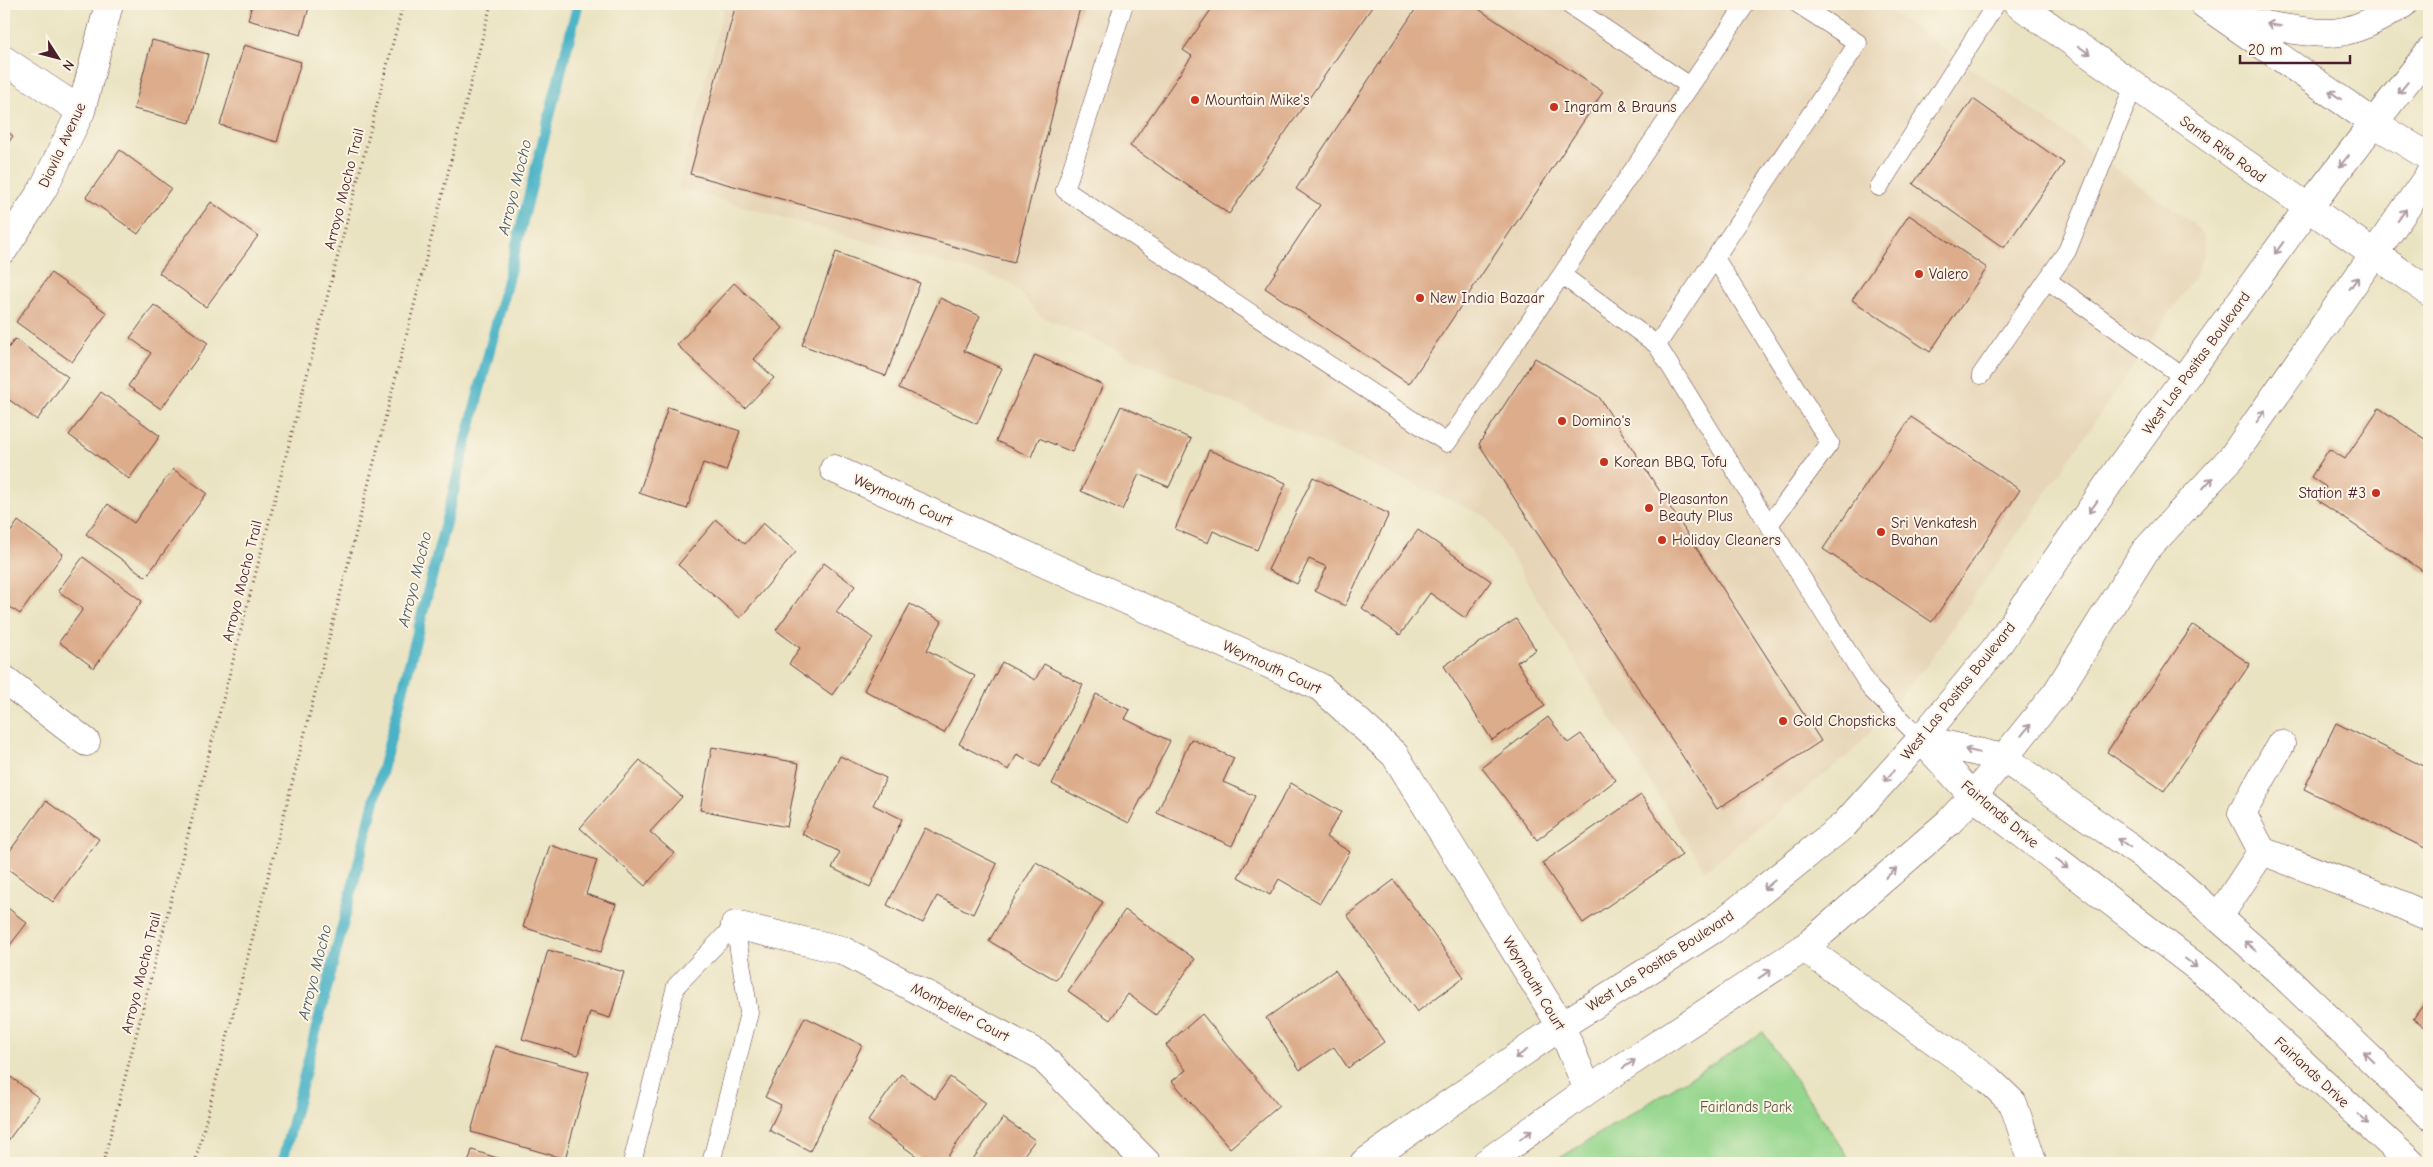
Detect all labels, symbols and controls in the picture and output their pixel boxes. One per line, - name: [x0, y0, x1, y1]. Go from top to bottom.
- one-way arrow: [2266, 20, 2282, 30]
- north arrow: [32, 32, 82, 82]
- scale bar: [2240, 32, 2350, 64]
- text: 20 m: [2248, 41, 2282, 59]
- one-way arrow: [2076, 45, 2090, 55]
- text: N: [59, 57, 78, 74]
- one-way arrow: [2397, 81, 2408, 94]
- one-way arrow: [2328, 90, 2342, 100]
- place label: Mountain Mike's: [1205, 91, 1309, 109]
- marker: Mountain Mike's: [1189, 94, 1201, 106]
- place label: Ingram & Brauns: [1564, 98, 1677, 116]
- street label: Diavila Avenue: [34, 99, 90, 190]
- marker: Ingram & Brauns: [1548, 101, 1560, 113]
- street label: Santa Rita Road: [2176, 112, 2270, 186]
- street label: Arroyo Mocho Trail: [320, 127, 368, 251]
- water label: Arroyo Mocho: [494, 138, 536, 238]
- one-way arrow: [2339, 155, 2350, 168]
- one-way arrow: [2397, 208, 2407, 222]
- one-way arrow: [2274, 240, 2285, 254]
- place label: Valero: [1929, 265, 1968, 283]
- marker: Valero: [1913, 268, 1925, 280]
- one-way arrow: [2349, 276, 2359, 290]
- street label: West Las Positas Boulevard: [2138, 288, 2254, 438]
- place label: New India Bazaar: [1430, 289, 1544, 307]
- marker: New India Bazaar: [1414, 292, 1426, 304]
- one-way arrow: [2256, 409, 2266, 423]
- place label: Domino's: [1572, 412, 1631, 430]
- marker: Domino's: [1556, 415, 1568, 427]
- place label: Korean BBQ, Tofu: [1614, 453, 1727, 471]
- marker: Korean BBQ, Tofu: [1598, 456, 1610, 468]
- street label: Weymouth Court: [851, 470, 956, 530]
- one-way arrow: [2202, 476, 2214, 489]
- place label: Station #3: [2298, 484, 2366, 502]
- marker: Station #3: [2370, 487, 2382, 499]
- place label: Pleasanton Beauty Plus: [1659, 490, 1733, 525]
- one-way arrow: [2088, 500, 2098, 514]
- marker: Pleasanton Beauty Plus: [1643, 502, 1655, 514]
- place label: Sri Venkatesh Bvahan: [1891, 514, 1977, 549]
- street label: Arroyo Mocho Trail: [218, 519, 266, 643]
- marker: Sri Venkatesh Bvahan: [1875, 526, 1887, 538]
- water label: Arroyo Mocho: [394, 530, 436, 630]
- place label: Holiday Cleaners: [1672, 531, 1781, 549]
- marker: Holiday Cleaners: [1656, 534, 1668, 546]
- street label: West Las Positas Boulevard: [1897, 618, 2019, 764]
- street label: Weymouth Court: [1220, 636, 1325, 698]
- place label: Gold Chopsticks: [1793, 712, 1896, 730]
- marker: Gold Chopsticks: [1777, 715, 1789, 727]
- one-way arrow: [2021, 724, 2032, 737]
- one-way arrow: [1964, 746, 1980, 755]
- one-way arrow: [1883, 769, 1895, 782]
- street label: Fairlands Drive: [1958, 776, 2043, 852]
- one-way arrow: [2118, 838, 2132, 848]
- one-way arrow: [2055, 859, 2069, 869]
- one-way arrow: [1884, 868, 1897, 879]
- one-way arrow: [1763, 879, 1776, 890]
- street label: West Las Positas Boulevard: [1583, 907, 1737, 1015]
- street label: Arroyo Mocho Trail: [117, 911, 165, 1035]
- water label: Arroyo Mocho: [294, 923, 336, 1023]
- street label: Weymouth Court: [1499, 933, 1570, 1034]
- one-way arrow: [2244, 940, 2257, 951]
- one-way arrow: [2184, 958, 2198, 968]
- one-way arrow: [1757, 969, 1771, 979]
- street label: Montpelier Court: [908, 979, 1013, 1046]
- street label: Fairlands Drive: [2271, 1033, 2353, 1112]
- one-way arrow: [1514, 1049, 1528, 1059]
- one-way arrow: [2363, 1051, 2375, 1063]
- one-way arrow: [1621, 1058, 1635, 1068]
- park label: Fairlands Park: [1700, 1098, 1793, 1116]
- one-way arrow: [2357, 1113, 2369, 1125]
- one-way arrow: [1519, 1130, 1533, 1140]

